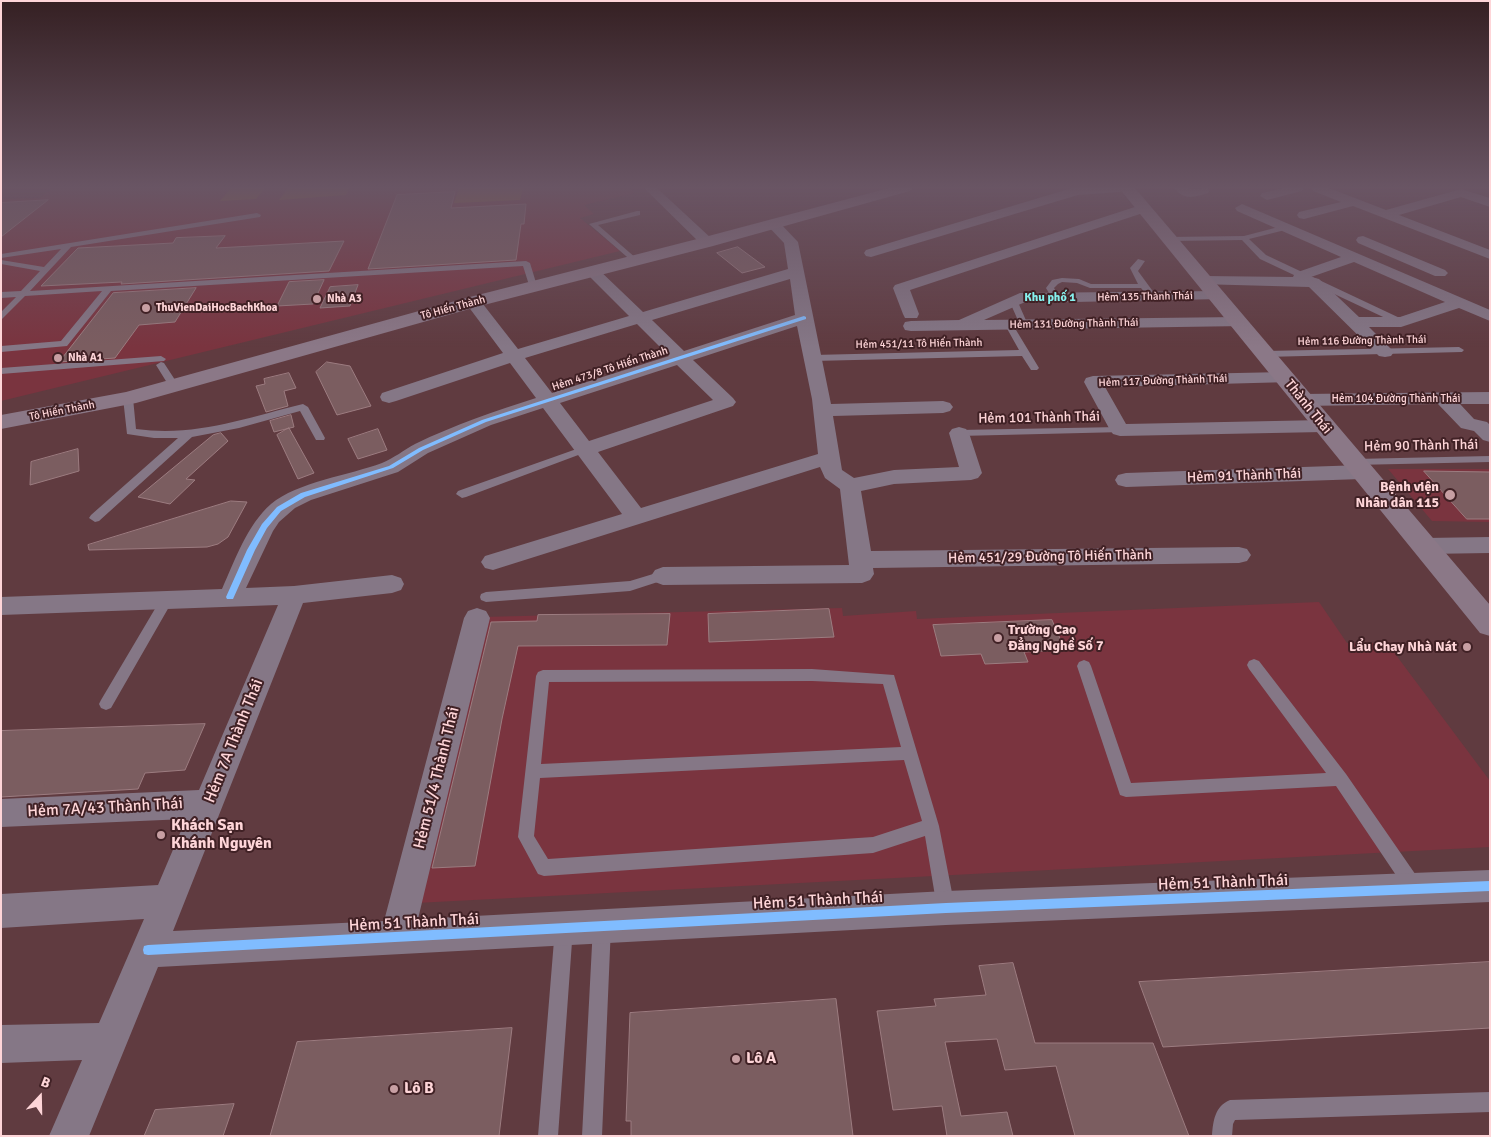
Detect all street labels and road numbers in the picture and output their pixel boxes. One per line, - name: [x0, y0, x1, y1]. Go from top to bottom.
- street label: Hẻm 135 Thành Thái: [1097, 290, 1193, 304]
- street label: Tô Hiến Thành: [419, 293, 487, 323]
- street label: Hẻm 131 Đường Thành Thái: [1009, 316, 1139, 332]
- street label: Hẻm 116 Đường Thành Thái: [1297, 333, 1427, 349]
- street label: Hẻm 451/11 Tô Hiến Thành: [855, 336, 983, 352]
- street label: Hẻm 473/8 Tô Hiến Thành: [550, 344, 670, 394]
- street label: Hẻm 117 Đường Thành Thái: [1098, 372, 1228, 390]
- street label: Thành Thái: [1281, 376, 1335, 438]
- street label: Hẻm 104 Đường Thành Thái: [1331, 392, 1461, 406]
- street label: Tô Hiến Thành: [28, 398, 96, 424]
- street label: Hẻm 101 Thành Thái: [978, 409, 1100, 427]
- street label: Hẻm 90 Thành Thái: [1364, 437, 1478, 455]
- street label: Hẻm 91 Thành Thái: [1187, 466, 1301, 486]
- street label: Hẻm 451/29 Đường Tô Hiến Thành: [948, 547, 1152, 567]
- street label: Hẻm 7A Thành Thái: [200, 676, 268, 806]
- street label: Hẻm 51/4 Thành Thái: [410, 705, 464, 851]
- street label: Hẻm 7A/43 Thành Thái: [27, 794, 183, 822]
- street label: Hẻm 51 Thành Thái: [1157, 871, 1289, 895]
- street label: Hẻm 51 Thành Thái: [752, 888, 884, 914]
- street label: Hẻm 51 Thành Thái: [348, 910, 480, 936]

